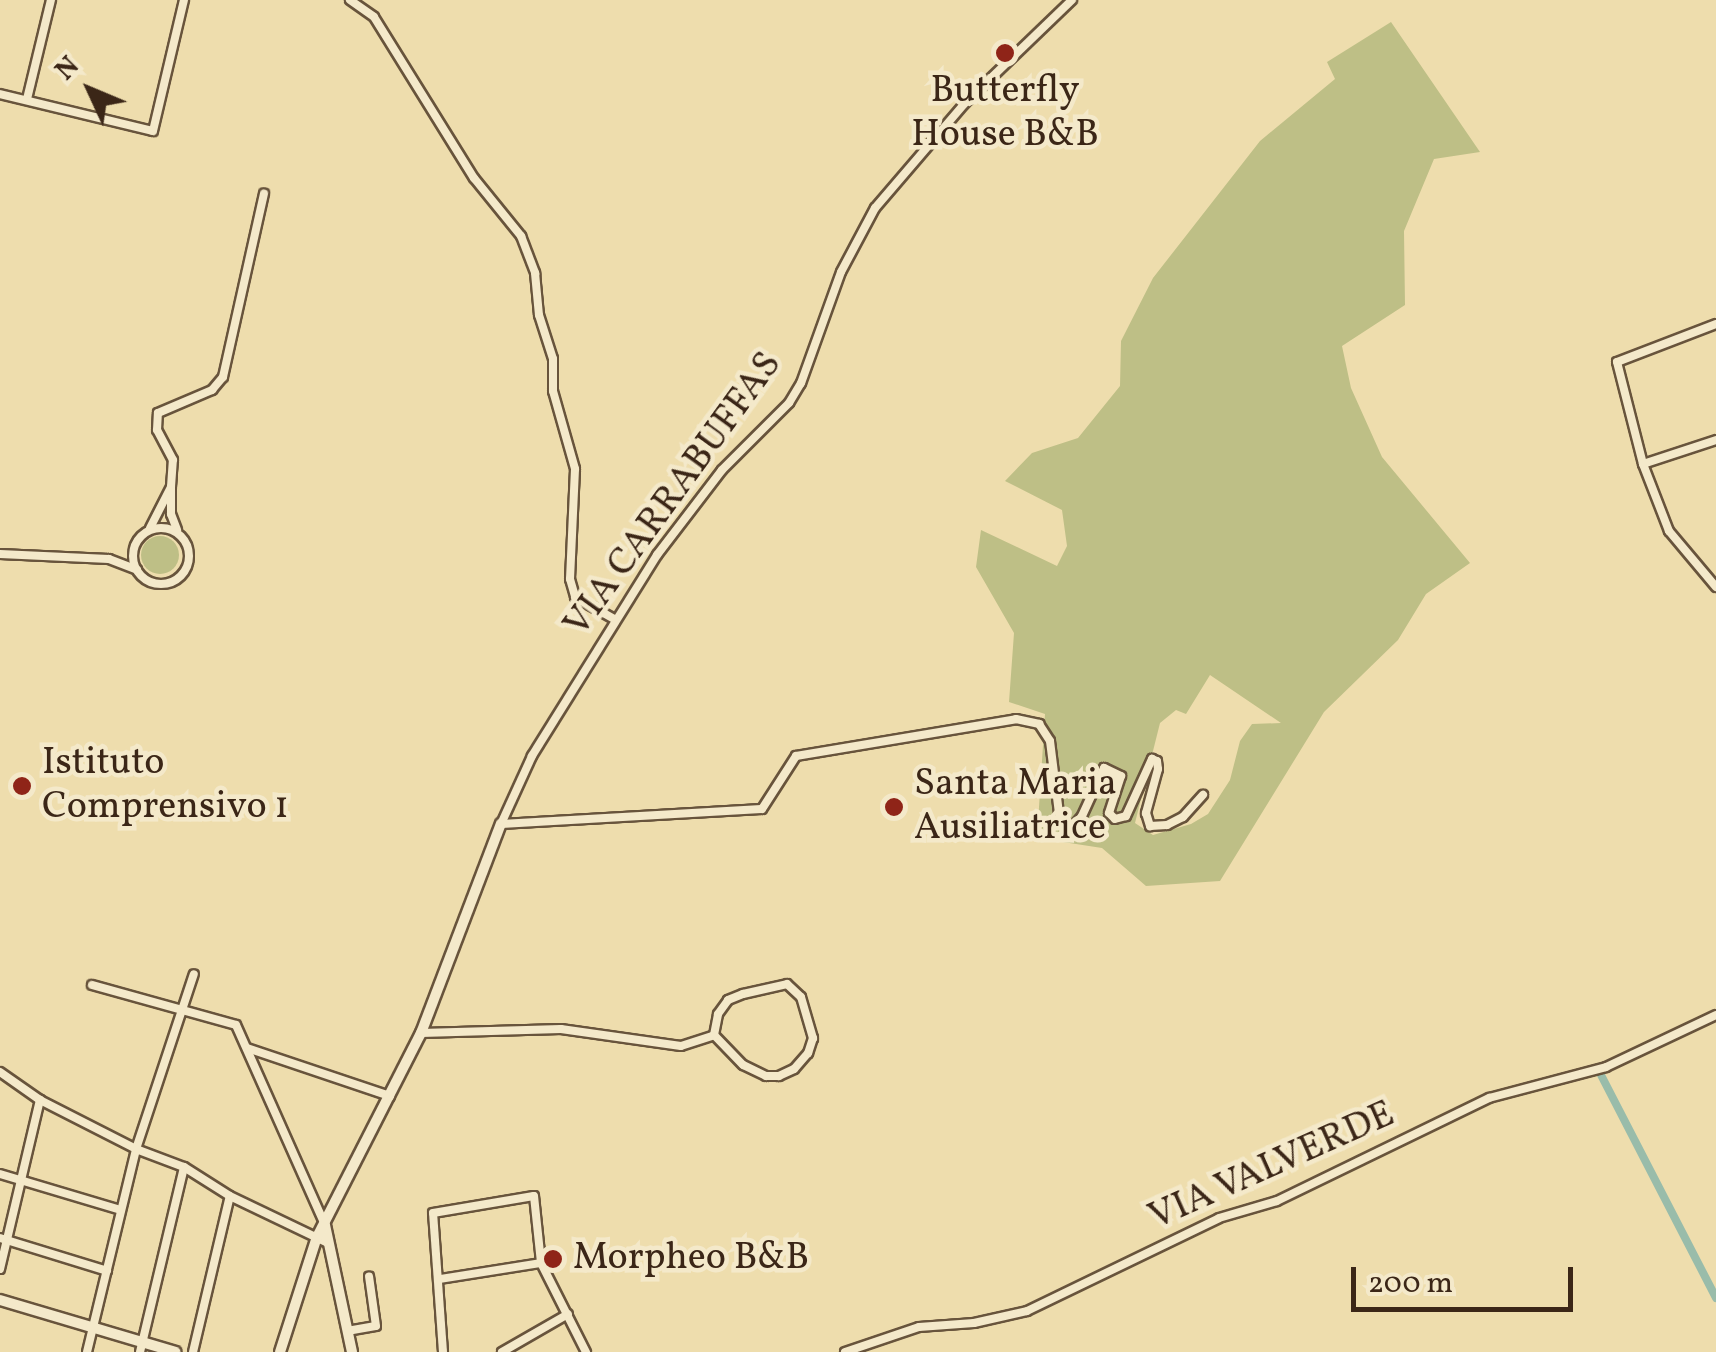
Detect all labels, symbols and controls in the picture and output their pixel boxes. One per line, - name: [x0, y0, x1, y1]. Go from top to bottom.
- north arrow: [40, 40, 140, 140]
- marker: Butterfly House B&B: [994, 42, 1016, 64]
- text: N: [47, 48, 89, 90]
- place label: Butterfly House B&B: [911, 69, 1099, 158]
- street label: VIA CARRABUFFAS: [555, 344, 793, 646]
- place label: Istituto Comprensivo 1: [42, 741, 289, 831]
- place label: Santa Maria Ausiliatrice: [914, 762, 1117, 852]
- marker: Istituto Comprensivo 1: [11, 775, 33, 797]
- marker: Santa Maria Ausiliatrice: [883, 796, 905, 818]
- street label: VIA VALVERDE: [1142, 1092, 1402, 1242]
- place label: Morpheo B&B: [573, 1236, 809, 1282]
- scale bar: [1356, 1247, 1578, 1309]
- marker: Morpheo B&B: [542, 1248, 564, 1270]
- text: 200 m: [1368, 1263, 1453, 1305]

